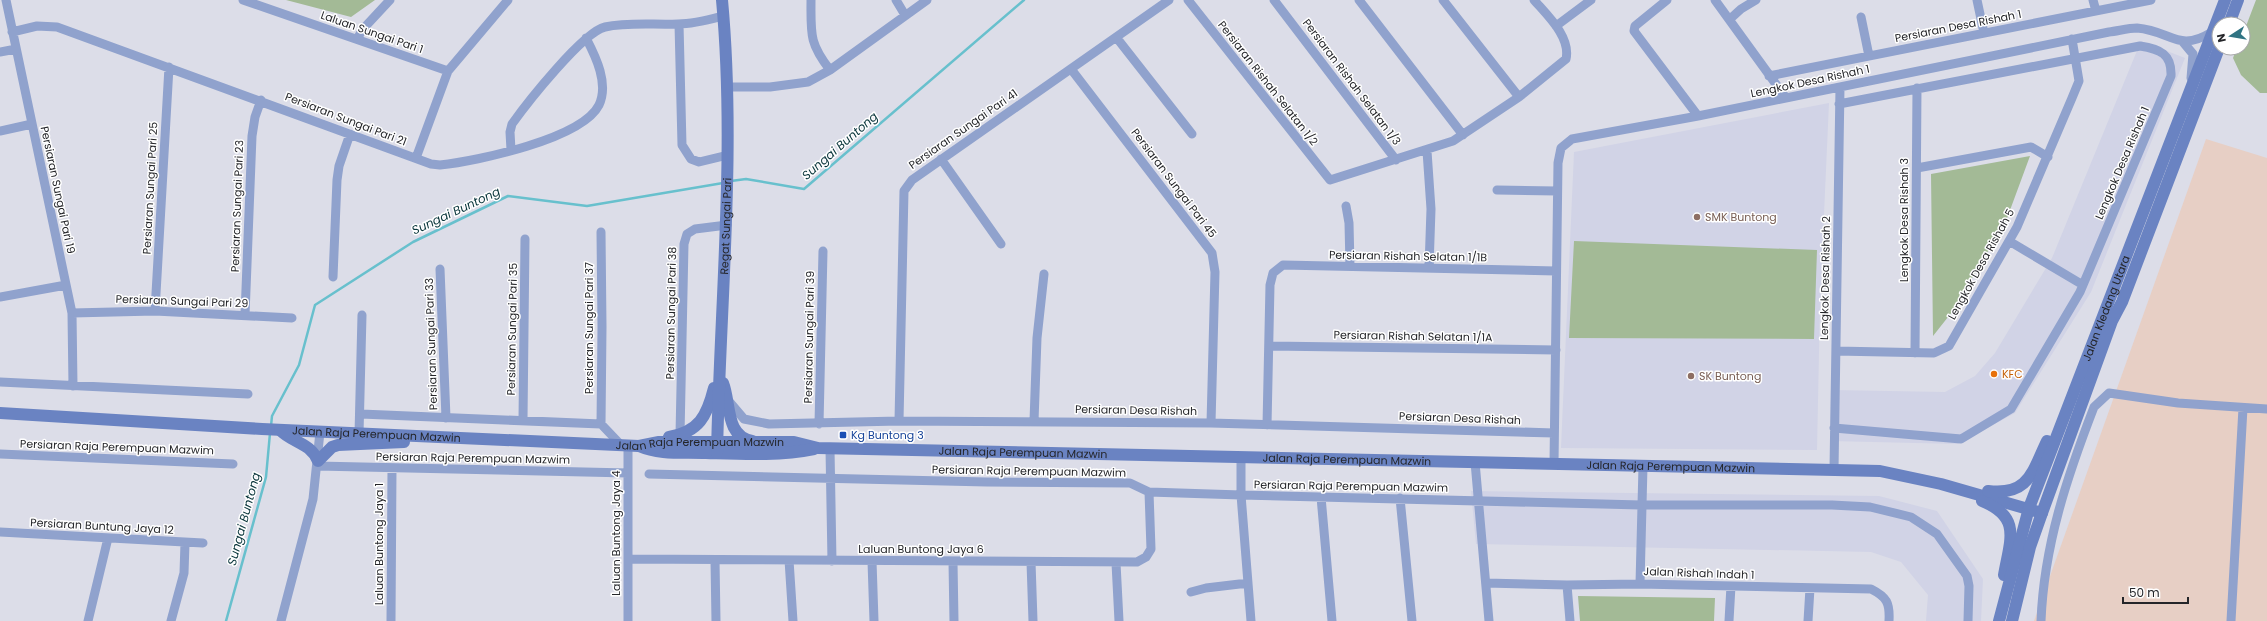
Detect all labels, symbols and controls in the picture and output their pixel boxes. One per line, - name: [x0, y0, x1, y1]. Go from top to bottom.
- street label: Persiaran Desa Rishah 1: [1893, 6, 2023, 46]
- street label: Laluan Sungai Pari 1: [319, 7, 425, 57]
- street label: Persiaran Rishah Selatan 1/3: [1299, 16, 1405, 148]
- north arrow: [2211, 16, 2251, 56]
- street label: Persiaran Rishah Selatan 1/2: [1214, 17, 1322, 149]
- text: N: [2213, 32, 2230, 44]
- street label: Lengkok Desa Rishah 1: [1749, 61, 1871, 101]
- street label: Persiaran Sungai Pari 41: [905, 85, 1021, 173]
- street label: Persiaran Sungai Pari 21: [283, 88, 409, 150]
- street label: Lengkok Desa Rishah 1: [2091, 104, 2153, 222]
- water label: Sungai Buntong: [798, 108, 881, 183]
- street label: Persiaran Sungai Pari 25: [139, 121, 161, 255]
- street label: Persiaran Sungai Pari 19: [37, 125, 79, 255]
- street label: Persiaran Sungai Pari 45: [1128, 125, 1221, 241]
- street label: Persiaran Sungai Pari 23: [227, 140, 247, 272]
- street label: Lengkok Desa Rishah 3: [1896, 158, 1912, 282]
- street label: Regat Sungai Pari: [716, 177, 735, 275]
- water label: Sungai Buntong: [409, 183, 503, 238]
- street label: Lengkok Desa Rishah 5: [1944, 206, 2018, 322]
- place label: SMK Buntong: [1705, 209, 1777, 225]
- marker: SMK Buntong: [1692, 212, 1702, 222]
- street label: Lengkok Desa Rishah 2: [1816, 216, 1834, 340]
- street label: Persiaran Sungai Pari 38: [662, 246, 680, 379]
- street label: Persiaran Rishah Selatan 1/1B: [1329, 247, 1487, 265]
- street label: Jalan Kledang Utara: [2078, 253, 2134, 364]
- street label: Persiaran Sungai Pari 35: [503, 262, 521, 395]
- street label: Persiaran Sungai Pari 37: [581, 262, 597, 394]
- street label: Persiaran Sungai Pari 39: [800, 270, 818, 403]
- street label: Persiaran Sungai Pari 33: [421, 278, 441, 410]
- street label: Persiaran Sungai Pari 29: [115, 291, 249, 311]
- street label: Persiaran Rishah Selatan 1/1A: [1333, 327, 1493, 345]
- place label: KFC: [2002, 366, 2023, 382]
- place label: SK Buntong: [1699, 368, 1761, 384]
- marker: KFC: [1989, 369, 1999, 379]
- marker: SK Buntong: [1686, 371, 1696, 381]
- street label: Persiaran Desa Rishah: [1075, 401, 1197, 419]
- street label: Persiaran Desa Rishah: [1399, 408, 1521, 428]
- street label: Jalan Raja Perempuan Mazwin: [292, 422, 461, 446]
- place label: Kg Buntong 3: [851, 427, 924, 443]
- marker: Kg Buntong 3: [838, 430, 848, 440]
- street label: Jalan Raja Perempuan Mazwin: [615, 434, 784, 454]
- street label: Persiaran Raja Perempuan Mazwim: [20, 436, 214, 458]
- street label: Jalan Raja Perempuan Mazwin: [938, 443, 1107, 462]
- street label: Persiaran Raja Perempuan Mazwim: [376, 448, 570, 468]
- street label: Jalan Raja Perempuan Mazwin: [1262, 450, 1431, 469]
- street label: Jalan Raja Perempuan Mazwin: [1586, 457, 1755, 476]
- street label: Persiaran Raja Perempuan Mazwim: [932, 461, 1126, 481]
- water label: Sungai Buntong: [223, 470, 264, 567]
- street label: Laluan Buntong Jaya 4: [608, 470, 624, 596]
- street label: Persiaran Raja Perempuan Mazwim: [1254, 476, 1448, 496]
- street label: Laluan Buntong Jaya 1: [371, 483, 387, 605]
- street label: Persiaran Buntung Jaya 12: [30, 514, 174, 538]
- street label: Laluan Buntong Jaya 6: [858, 541, 984, 557]
- street label: Jalan Rishah Indah 1: [1643, 563, 1755, 583]
- scale bar: [2123, 579, 2188, 605]
- text: 50 m: [2129, 584, 2160, 601]

